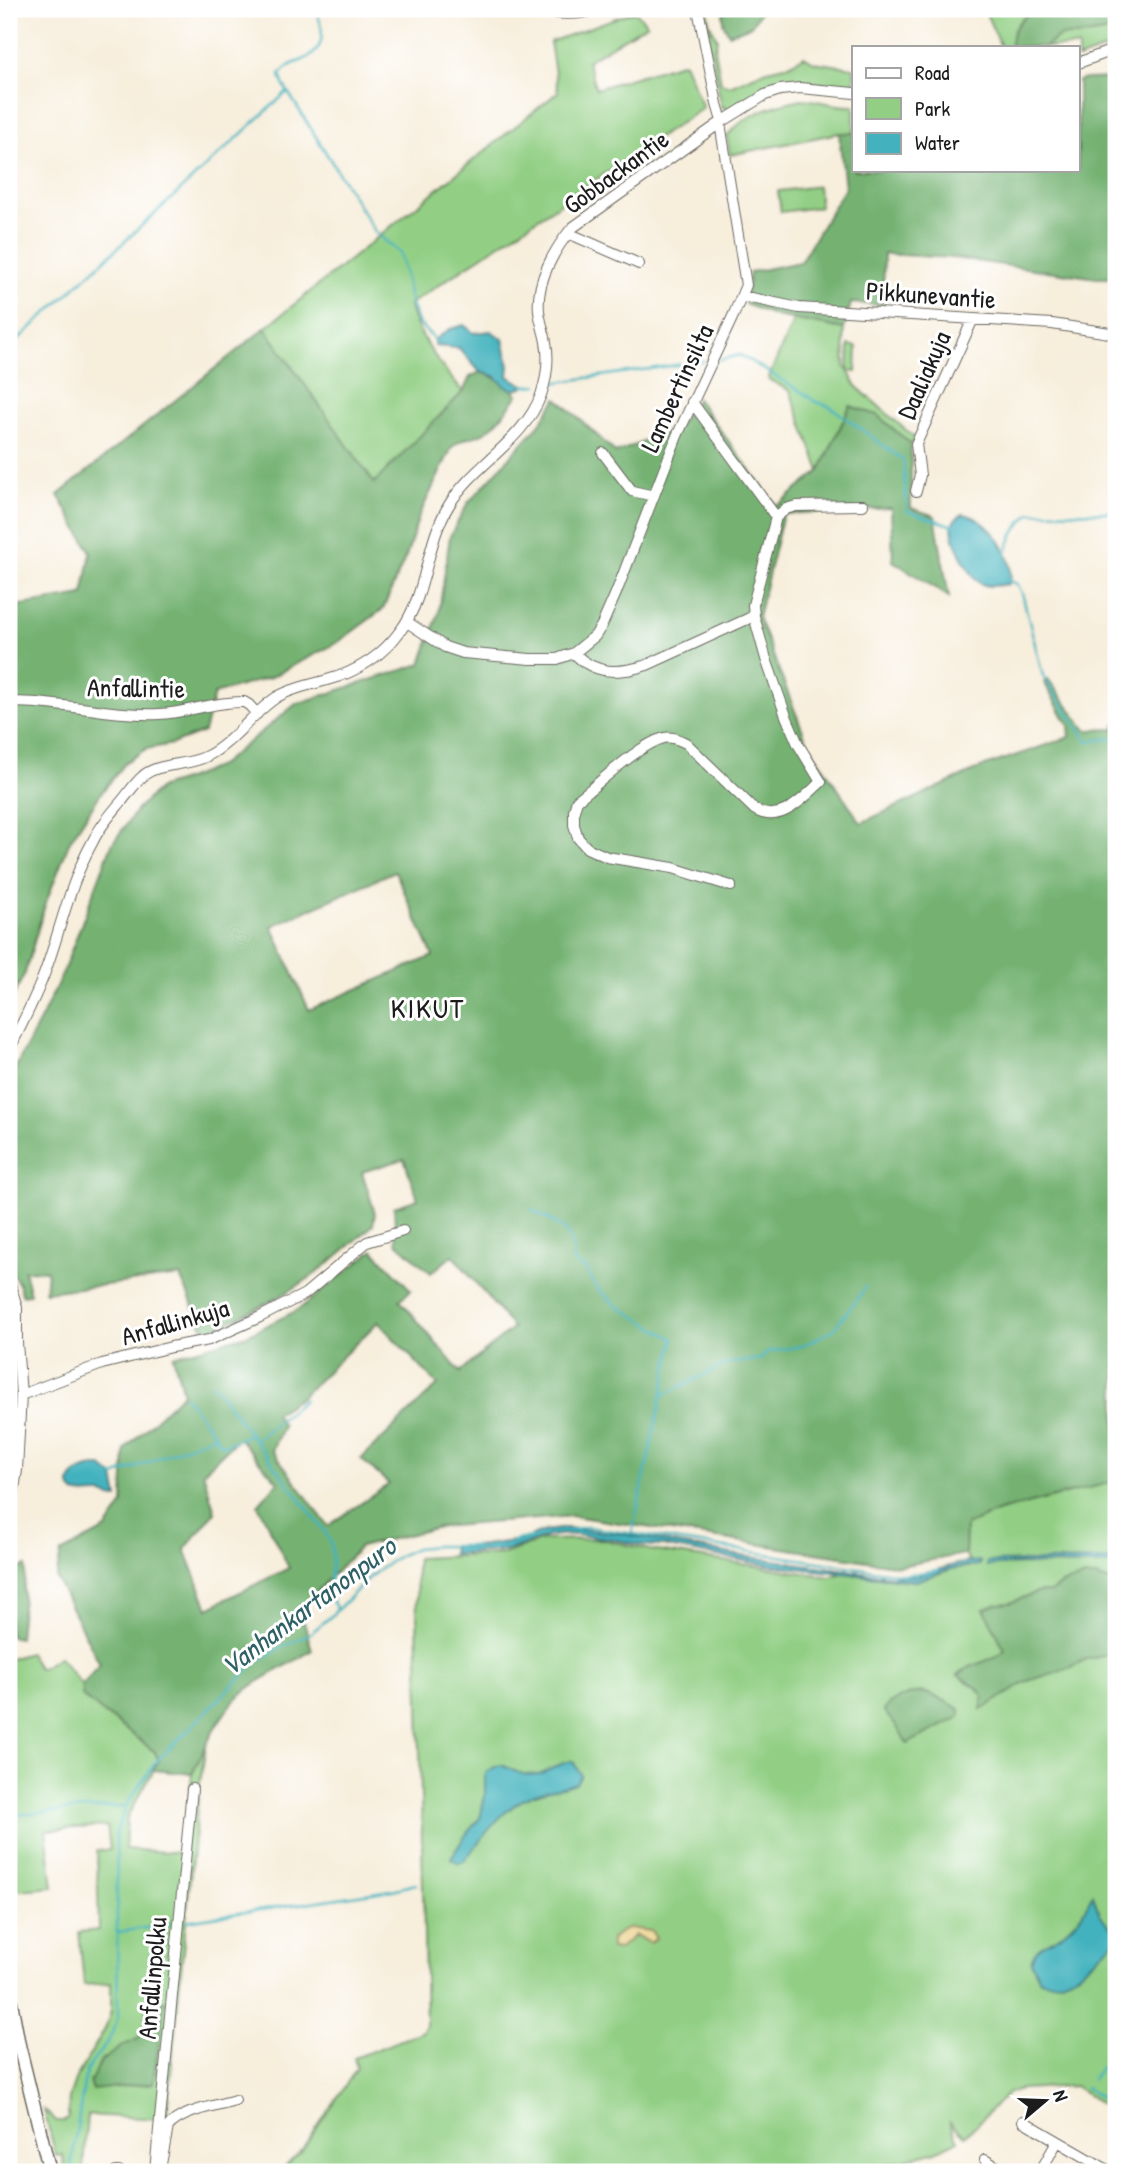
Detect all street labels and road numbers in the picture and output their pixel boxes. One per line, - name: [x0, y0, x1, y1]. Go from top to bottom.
- street label: Gobbackantie: [556, 121, 676, 222]
- street label: Pikkunevantie: [865, 273, 997, 316]
- street label: Lambertinsilta: [632, 318, 721, 457]
- street label: Daaliakuja: [889, 325, 958, 424]
- street label: Anfallintie: [87, 669, 185, 706]
- street label: Anfallinkuja: [117, 1290, 233, 1354]
- street label: Anfallinpolku: [129, 1915, 174, 2040]

